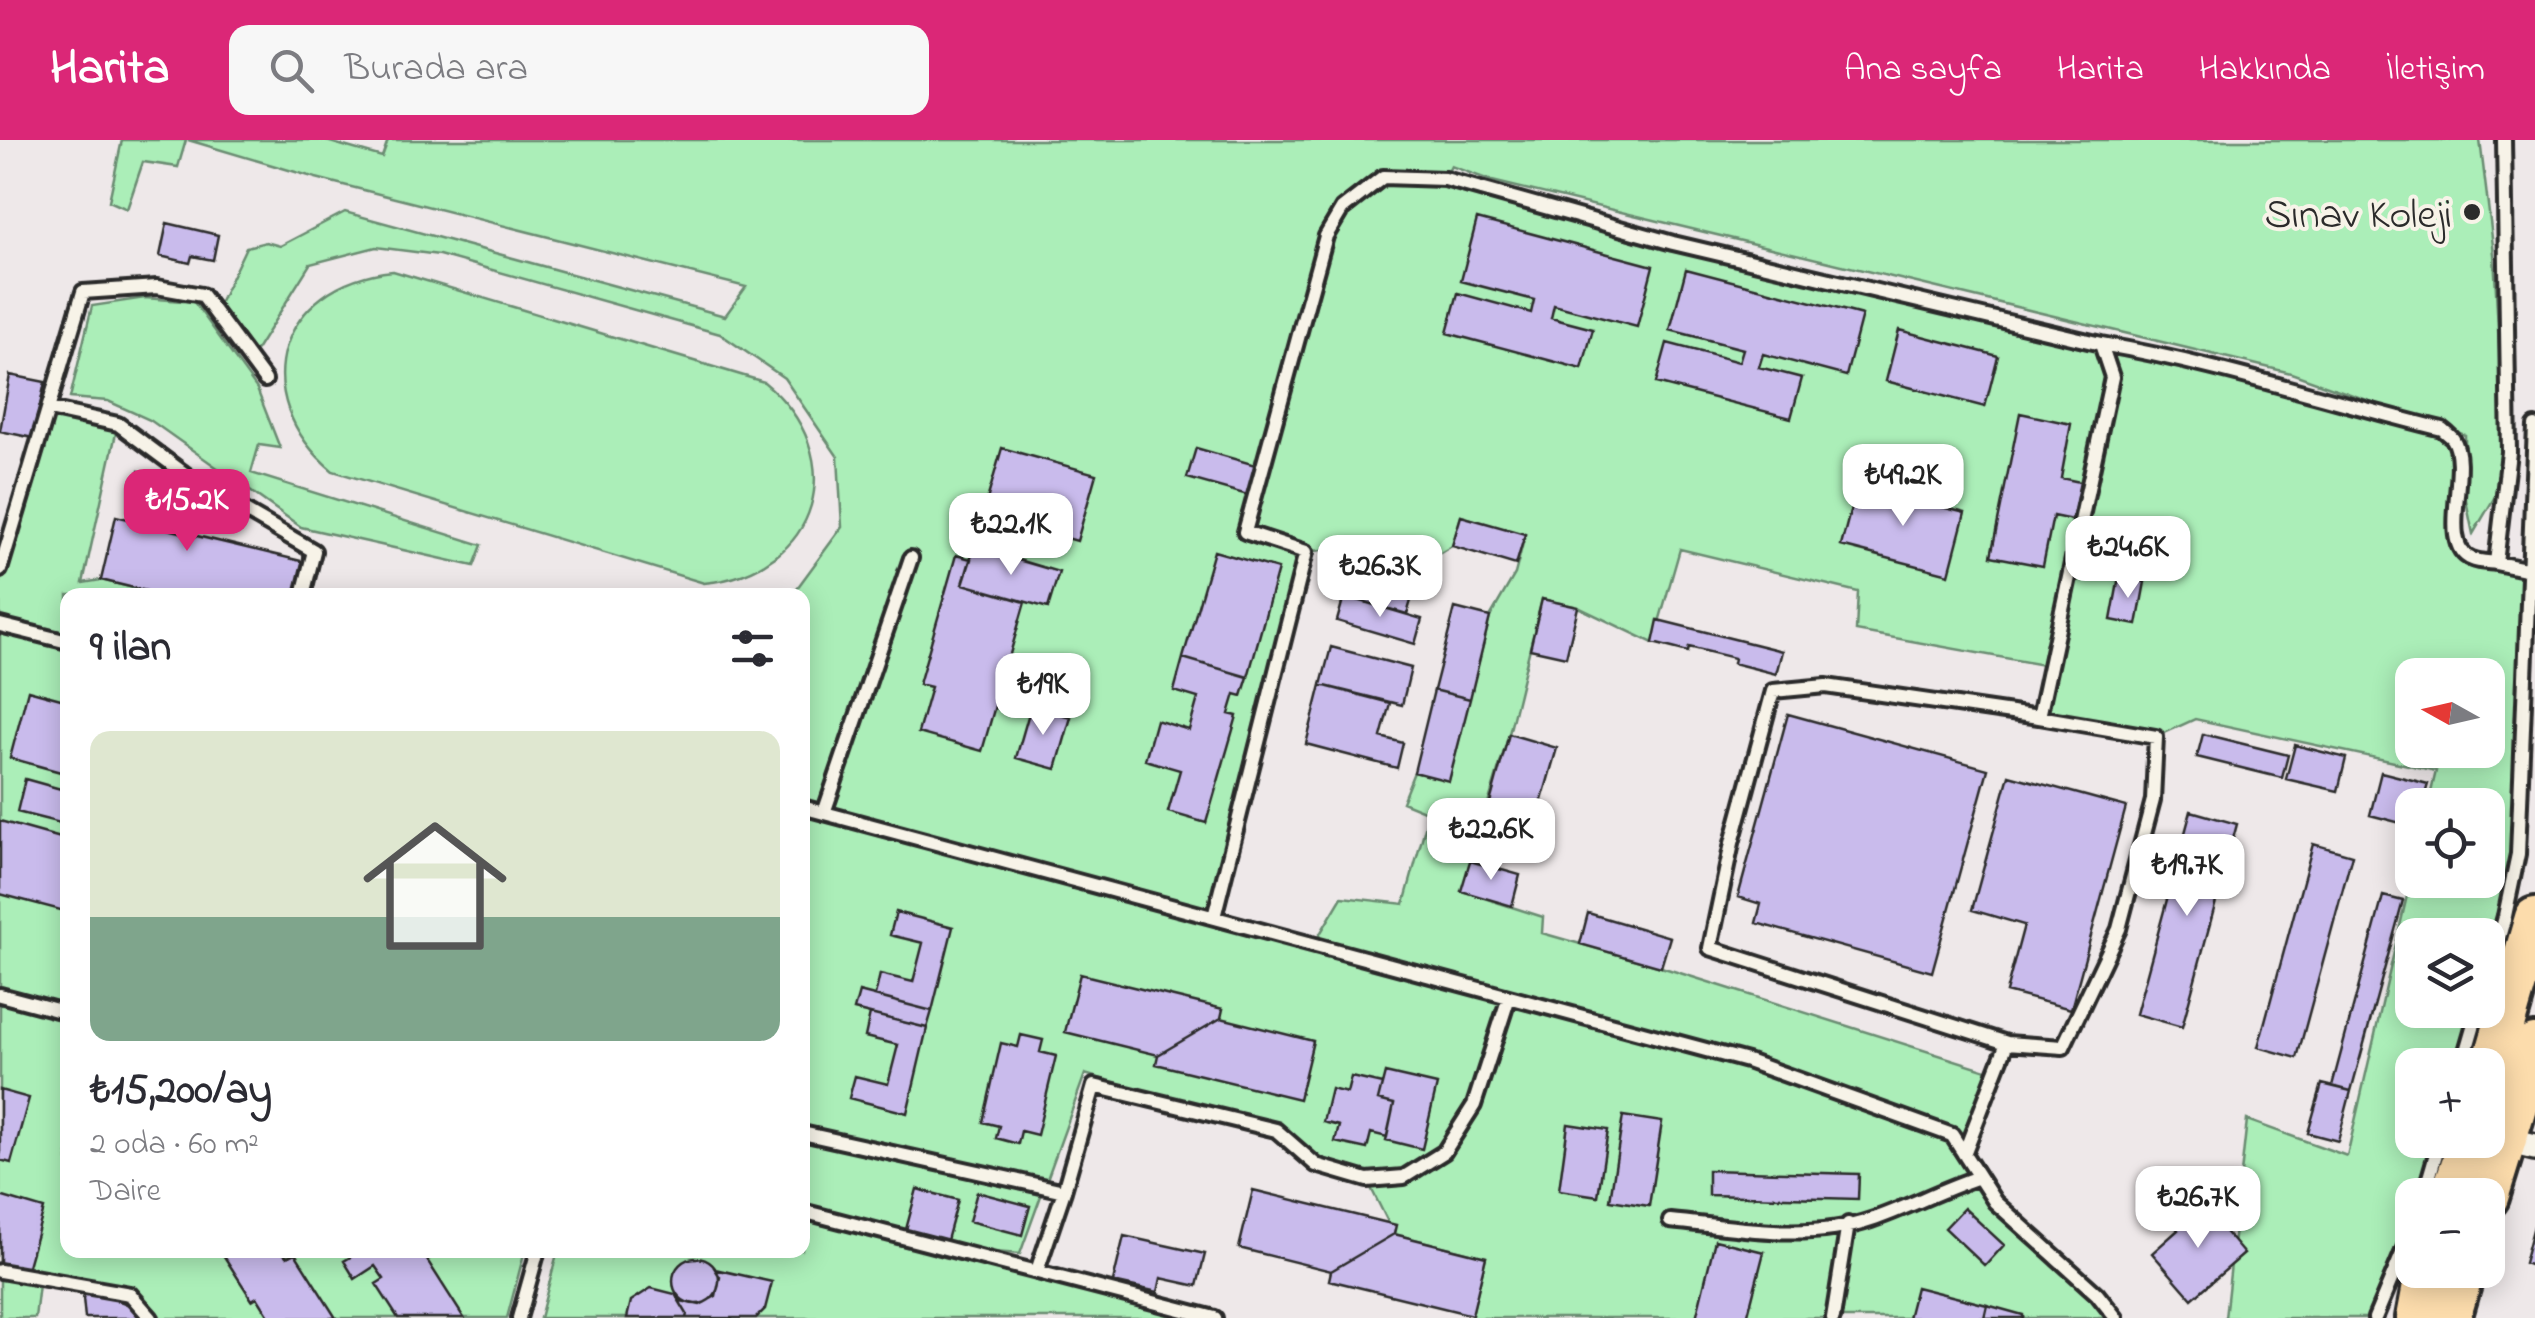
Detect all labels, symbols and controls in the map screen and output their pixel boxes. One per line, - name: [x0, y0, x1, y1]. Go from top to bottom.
- search box: [229, 25, 929, 115]
- text: Harita: [50, 35, 169, 105]
- text: Burada ara: [344, 42, 528, 98]
- icon: search: [264, 43, 319, 98]
- text: Ana sayfa: [1844, 45, 2002, 96]
- text: Harita: [2057, 45, 2144, 96]
- text: Hakkında: [2199, 45, 2331, 96]
- text: İletişim: [2386, 45, 2485, 96]
- place label: Sınav Koleji: [2265, 186, 2452, 247]
- marker: Sınav Koleji: [2461, 201, 2483, 223]
- pin: ₺49.2K: [1822, 444, 1984, 529]
- text: ₺49.2K: [1865, 453, 1941, 500]
- pin: ₺15.2K: [106, 469, 268, 554]
- text: ₺15.2K: [146, 478, 228, 525]
- pin: ₺22.1K: [930, 493, 1092, 578]
- text: ₺22.1K: [971, 502, 1051, 549]
- pin: ₺24.6K: [2047, 516, 2209, 601]
- text: ₺24.6K: [2087, 525, 2169, 572]
- pin: ₺26.3K: [1299, 535, 1461, 620]
- text: ₺26.3K: [1339, 544, 1421, 591]
- text: 9 ilan: [90, 618, 171, 679]
- icon: filters: [725, 621, 780, 676]
- pin: ₺19K: [984, 653, 1102, 738]
- north arrow: [2395, 658, 2505, 768]
- map controls: [2395, 658, 2505, 1288]
- text: ₺19K: [1017, 662, 1069, 709]
- button: locate: [2395, 788, 2505, 898]
- icon: home: [345, 796, 525, 976]
- pin: ₺22.6K: [1410, 798, 1572, 883]
- text: ₺22.6K: [1449, 807, 1533, 854]
- pin: ₺19.7K: [2106, 834, 2268, 919]
- text: ₺19.7K: [2152, 843, 2222, 890]
- button: layers: [2395, 918, 2505, 1028]
- button: +: [2395, 1048, 2505, 1158]
- text: ₺15,200/ay: [90, 1061, 272, 1122]
- text: 2 oda · 60 m²: [90, 1122, 259, 1169]
- pin: ₺26.7K: [2117, 1166, 2279, 1251]
- text: Daire: [90, 1169, 161, 1216]
- text: ₺26.7K: [2157, 1175, 2239, 1222]
- button: −: [2395, 1178, 2505, 1288]

